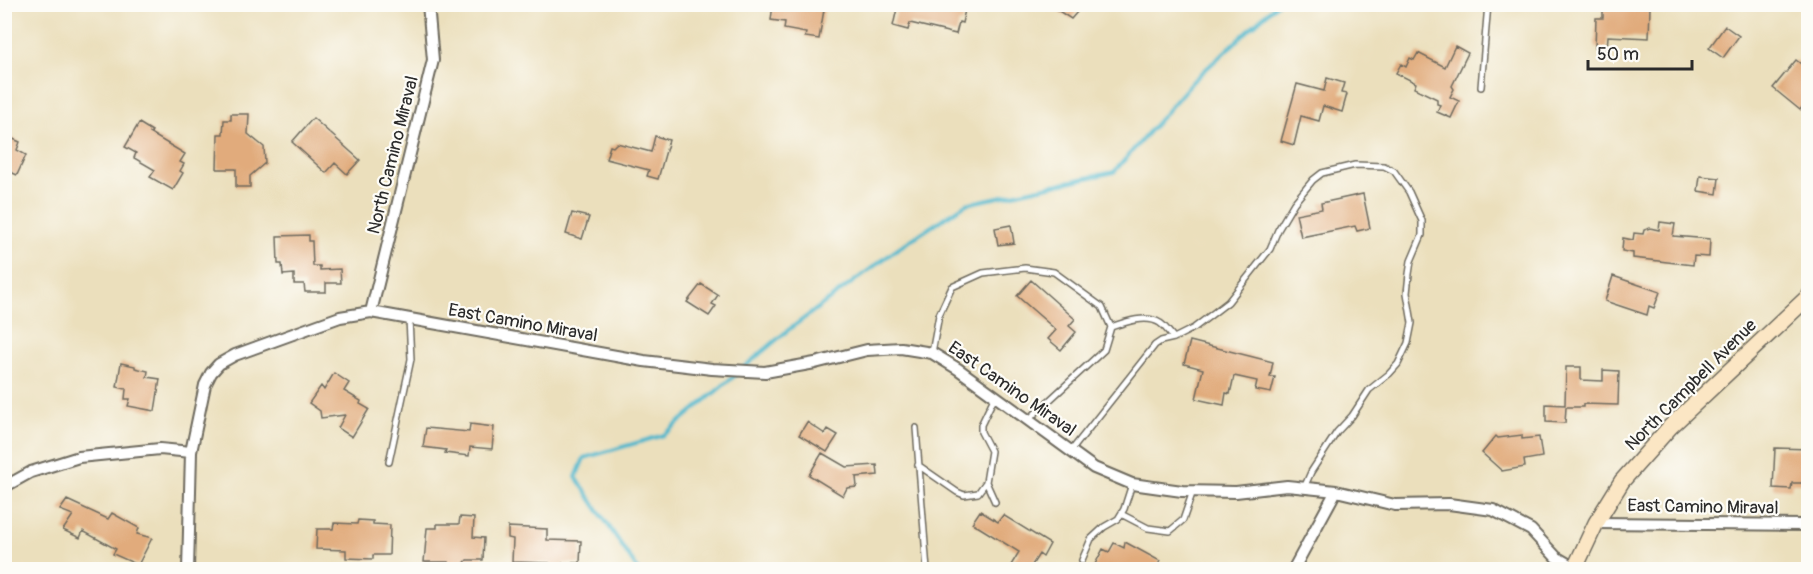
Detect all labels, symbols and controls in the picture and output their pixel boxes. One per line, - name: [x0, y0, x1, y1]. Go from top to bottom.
- scale bar: [1588, 33, 1692, 71]
- text: 50 m: [1597, 43, 1639, 66]
- street label: North Camino Miraval: [362, 74, 424, 236]
- street label: East Camino Miraval: [447, 299, 599, 347]
- street label: North Campbell Avenue: [1620, 314, 1762, 456]
- street label: East Camino Miraval: [943, 336, 1081, 442]
- street label: East Camino Miraval: [1627, 494, 1779, 520]

